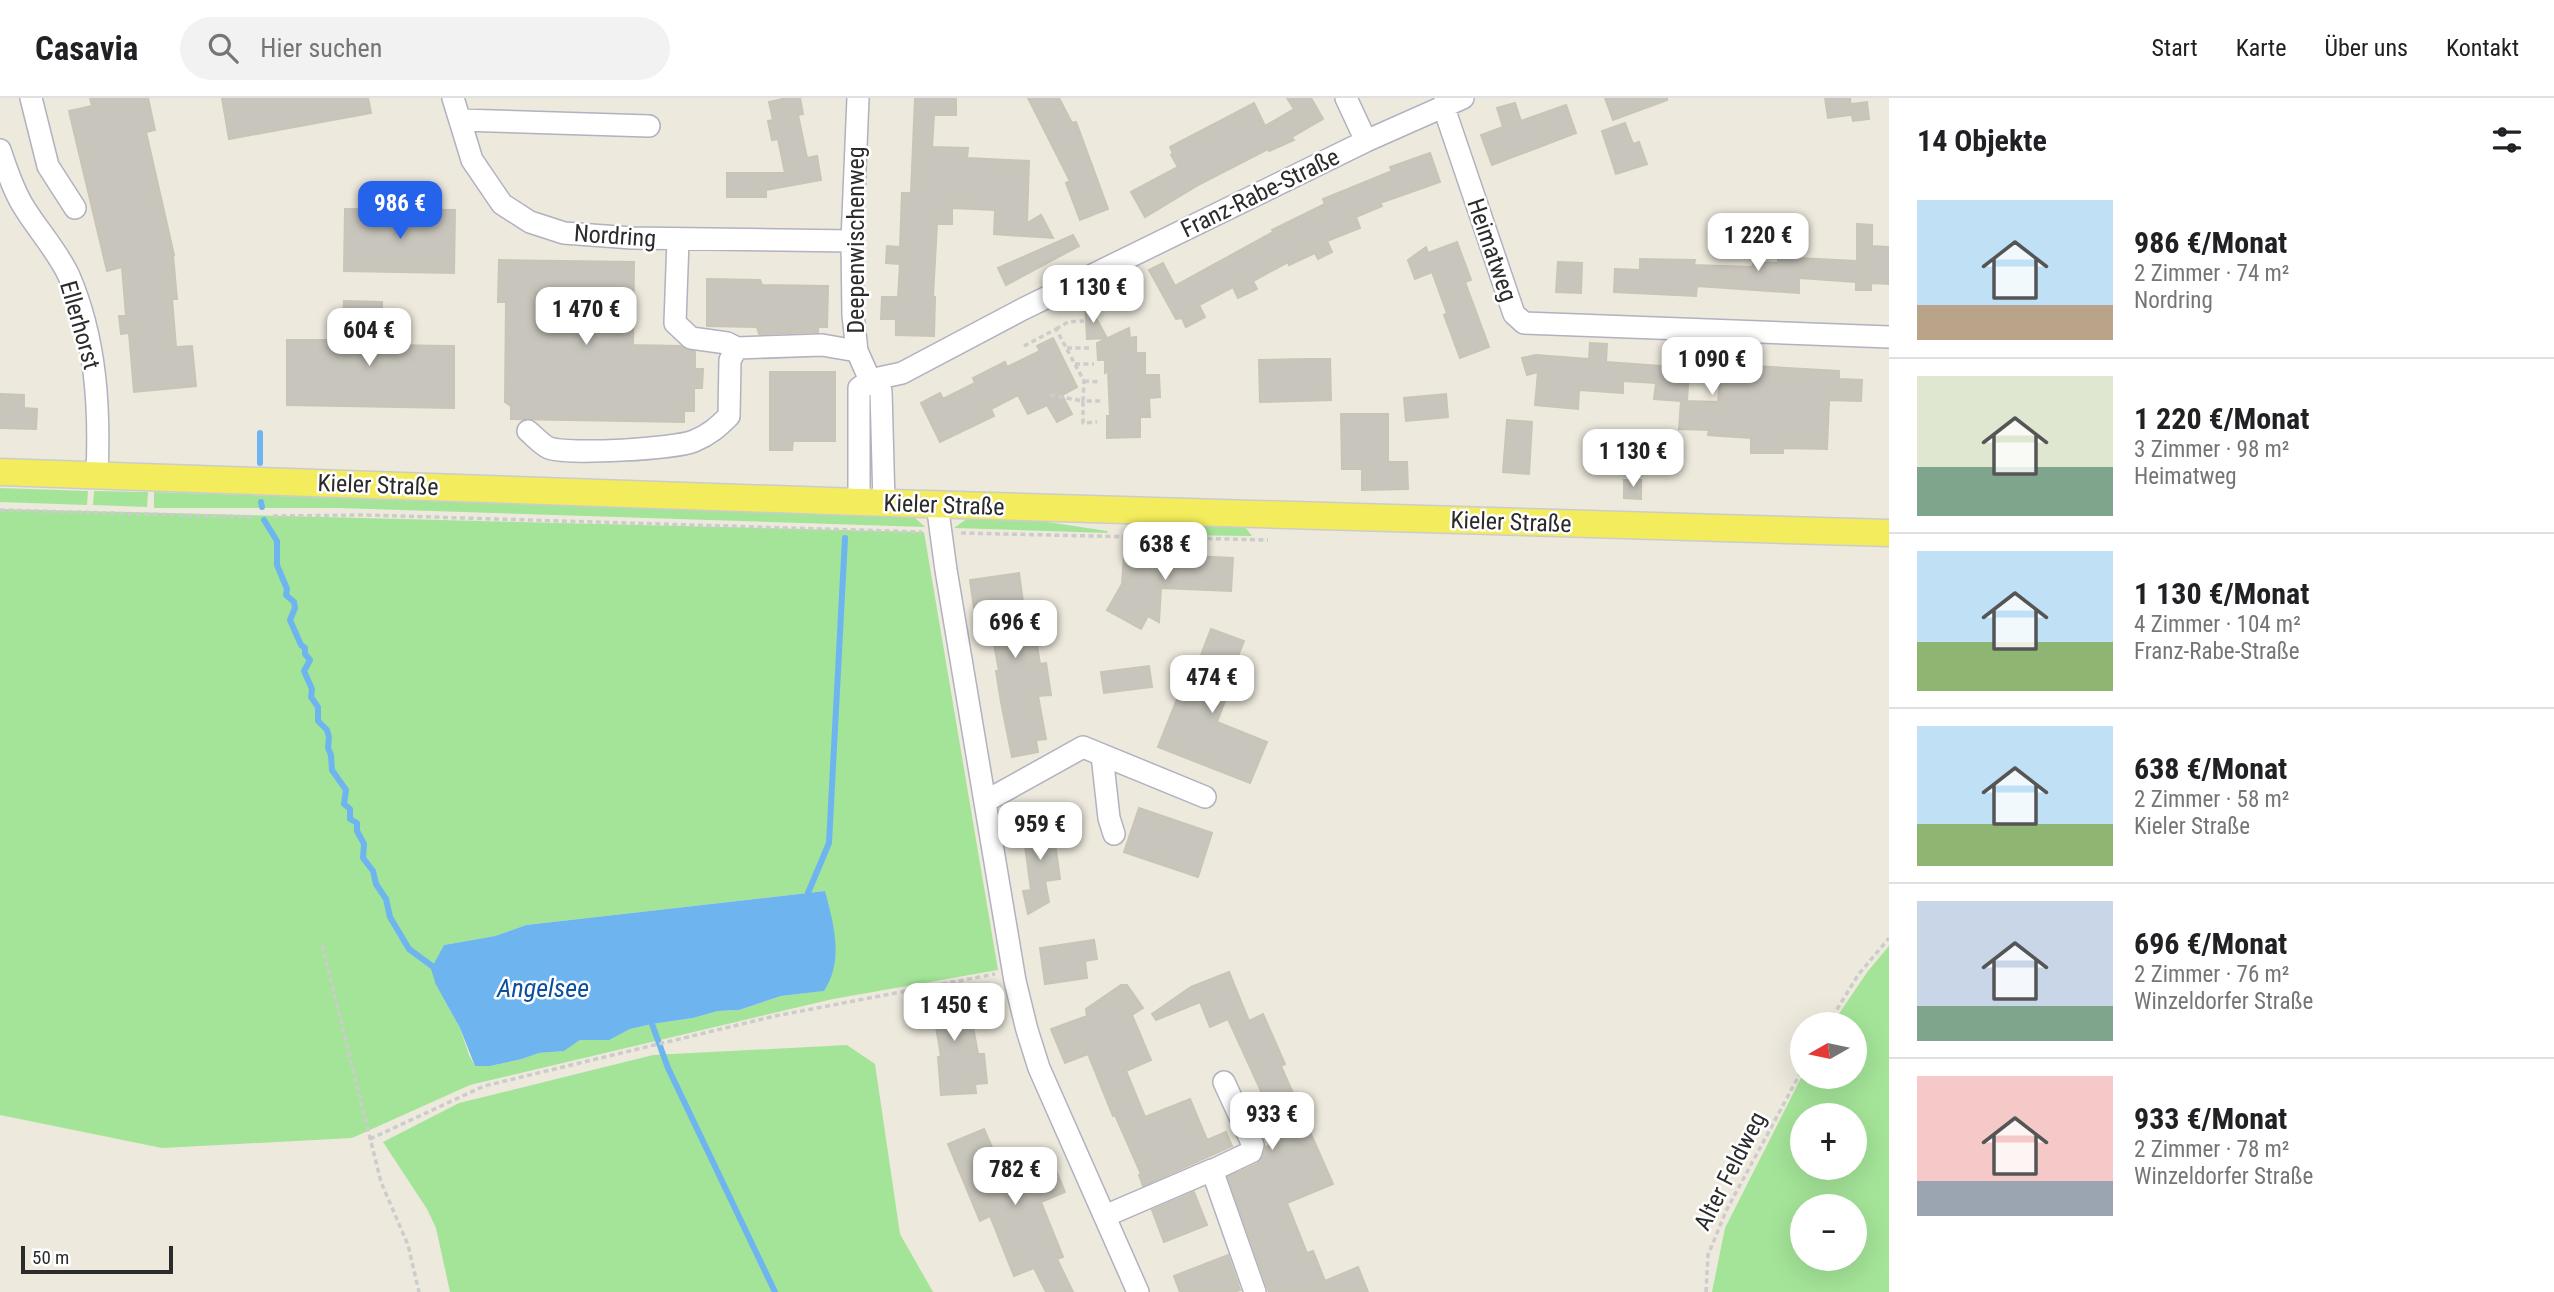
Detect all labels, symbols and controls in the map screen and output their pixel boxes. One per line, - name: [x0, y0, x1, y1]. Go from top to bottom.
- search box: [180, 17, 670, 80]
- text: Casavia: [35, 29, 138, 68]
- icon: search: [204, 29, 242, 67]
- text: Hier suchen: [260, 33, 382, 63]
- text: Start: [2152, 34, 2198, 62]
- text: Karte: [2236, 34, 2286, 62]
- text: Über uns: [2324, 34, 2408, 62]
- text: Kontakt: [2446, 34, 2519, 62]
- icon: filters: [2488, 121, 2526, 159]
- text: 14 Objekte: [1917, 123, 2047, 158]
- street label: Franz-Rabe-Straße: [1176, 143, 1344, 243]
- street label: Deepenwischenweg: [842, 146, 870, 334]
- pin: 986 €: [351, 181, 449, 241]
- text: 986 €: [374, 190, 426, 217]
- street label: Heimatweg: [1461, 195, 1523, 305]
- pin: 1 220 €: [1693, 214, 1823, 273]
- street label: Nordring: [573, 219, 657, 253]
- text: 1 220 €: [1724, 222, 1792, 249]
- text: 986 €/Monat: [2134, 225, 2287, 260]
- icon: home: [1973, 228, 2057, 312]
- text: 2 Zimmer · 74 m²: [2134, 260, 2289, 287]
- pin: 1 130 €: [1028, 266, 1158, 325]
- text: 1 130 €: [1059, 274, 1127, 301]
- street label: Ellerhorst: [54, 278, 106, 372]
- text: Nordring: [2134, 287, 2213, 314]
- pin: 1 470 €: [521, 288, 651, 347]
- text: 1 470 €: [552, 296, 620, 323]
- pin: 604 €: [320, 308, 418, 368]
- text: 604 €: [343, 317, 395, 344]
- pin: 1 090 €: [1647, 338, 1777, 397]
- text: 1 090 €: [1678, 346, 1746, 373]
- text: 1 220 €/Monat: [2134, 401, 2309, 436]
- icon: home: [1973, 404, 2057, 488]
- pin: 1 130 €: [1568, 430, 1698, 489]
- text: 3 Zimmer · 98 m²: [2134, 436, 2289, 463]
- text: 1 130 €: [1599, 438, 1667, 465]
- text: Heimatweg: [2134, 463, 2237, 490]
- street label: Kieler Straße: [317, 469, 439, 501]
- street label: Kieler Straße: [883, 489, 1005, 521]
- street label: Kieler Straße: [1450, 506, 1572, 538]
- pin: 638 €: [1116, 522, 1214, 582]
- text: 638 €: [1139, 531, 1191, 558]
- text: 1 130 €/Monat: [2134, 576, 2309, 611]
- icon: home: [1973, 579, 2057, 663]
- pin: 696 €: [966, 601, 1064, 660]
- text: 696 €: [989, 609, 1041, 636]
- text: 4 Zimmer · 104 m²: [2134, 611, 2301, 638]
- text: Franz-Rabe-Straße: [2134, 638, 2299, 665]
- pin: 474 €: [1163, 656, 1261, 715]
- text: 474 €: [1186, 664, 1238, 691]
- text: 638 €/Monat: [2134, 751, 2287, 786]
- icon: home: [1973, 754, 2057, 838]
- text: 2 Zimmer · 58 m²: [2134, 786, 2289, 813]
- pin: 959 €: [991, 802, 1089, 862]
- text: 959 €: [1014, 811, 1066, 838]
- text: Kieler Straße: [2134, 813, 2250, 840]
- text: 696 €/Monat: [2134, 926, 2287, 961]
- icon: home: [1973, 929, 2057, 1013]
- text: 2 Zimmer · 76 m²: [2134, 961, 2289, 988]
- water label: Angelsee: [496, 973, 589, 1003]
- pin: 1 450 €: [889, 984, 1019, 1043]
- text: Winzeldorfer Straße: [2134, 988, 2313, 1015]
- text: 1 450 €: [920, 992, 988, 1019]
- north arrow: [1790, 1012, 1867, 1088]
- map controls: [1790, 1012, 1867, 1271]
- pin: 933 €: [1223, 1093, 1321, 1152]
- text: 933 €: [1246, 1101, 1298, 1128]
- text: 933 €/Monat: [2134, 1101, 2287, 1136]
- button: +: [1790, 1103, 1867, 1180]
- icon: home: [1973, 1104, 2057, 1188]
- street label: Alter Feldweg: [1688, 1107, 1772, 1235]
- text: 2 Zimmer · 78 m²: [2134, 1136, 2289, 1163]
- pin: 782 €: [966, 1148, 1064, 1207]
- text: 782 €: [989, 1156, 1041, 1183]
- text: Winzeldorfer Straße: [2134, 1163, 2313, 1190]
- button: −: [1790, 1194, 1867, 1271]
- scale bar: [21, 1243, 173, 1275]
- text: 50 m: [32, 1246, 69, 1269]

